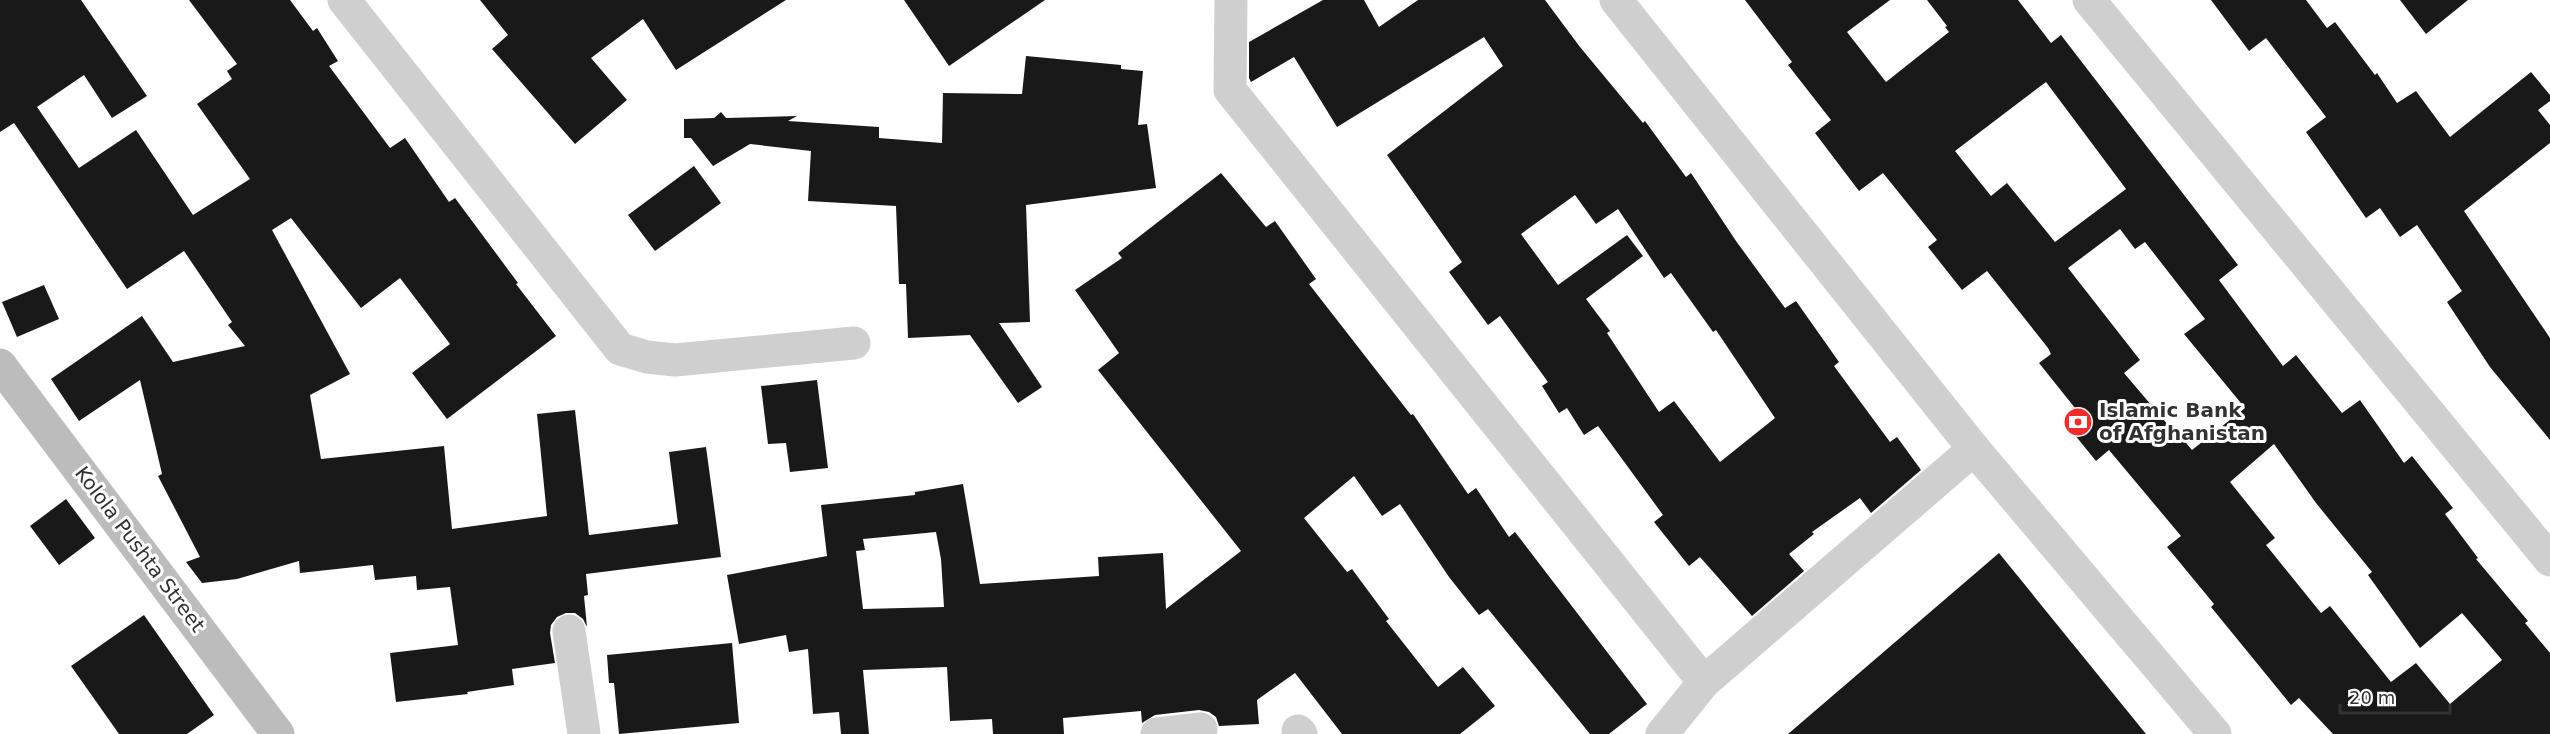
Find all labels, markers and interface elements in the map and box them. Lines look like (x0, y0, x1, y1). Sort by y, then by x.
place label: Islamic Bank of Afghanistan (2099, 398, 2265, 445)
bank icon: Islamic Bank of Afghanistan (2062, 406, 2094, 438)
street label: Kolola Pushta Street (70, 462, 210, 637)
scale bar (2340, 677, 2450, 715)
text: 20 m (2349, 687, 2395, 708)

